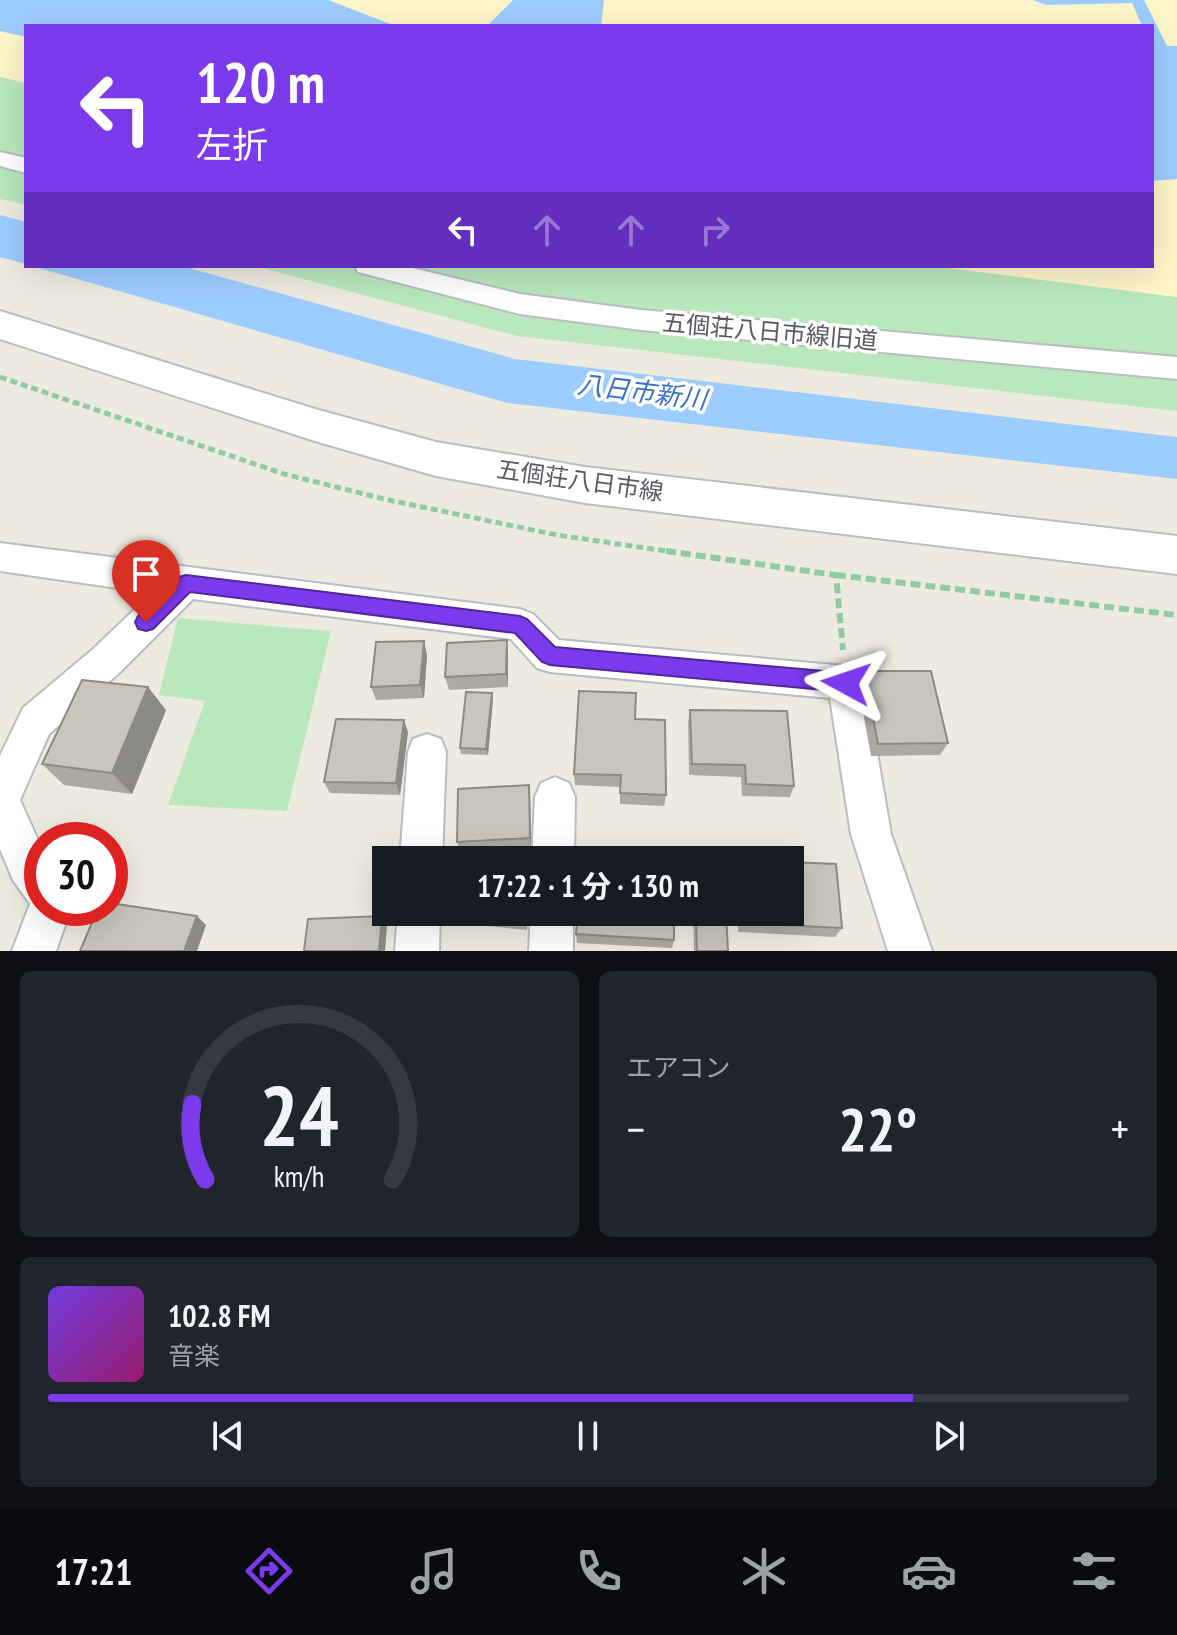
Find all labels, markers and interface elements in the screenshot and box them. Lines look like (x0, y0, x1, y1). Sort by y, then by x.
text: 120 m (196, 46, 325, 118)
icon: left (64, 56, 168, 160)
text: 左折 (196, 121, 268, 168)
icon: left (441, 208, 485, 252)
icon: ahead (525, 208, 569, 252)
icon: ahead (609, 208, 653, 252)
icon: right (693, 208, 737, 252)
street label: 五個荘八日市線旧道 (661, 307, 879, 356)
water label: 八日市新川 (576, 367, 712, 416)
street label: 五個荘八日市線 (495, 453, 665, 508)
pin (112, 540, 180, 622)
icon: arrive (124, 552, 168, 596)
position arrow (804, 641, 888, 725)
speed limit sign: 30 (24, 822, 128, 926)
text: 17:22 · 1 分 · 130 m (477, 866, 699, 905)
text: エアコン (627, 1051, 731, 1084)
text: 24 (259, 1061, 339, 1169)
text: 22° (838, 1090, 917, 1168)
text: − (627, 1100, 645, 1157)
text: + (1111, 1100, 1129, 1157)
text: km/h (274, 1158, 325, 1195)
text: 102.8 FM (168, 1296, 270, 1335)
text: 音楽 (168, 1339, 220, 1372)
icon: previous (206, 1414, 250, 1458)
icon: pause (566, 1414, 610, 1458)
icon: next (927, 1414, 971, 1458)
icon: directions (241, 1543, 297, 1599)
icon: music (406, 1543, 462, 1599)
icon: phone (571, 1543, 627, 1599)
icon: climate (736, 1543, 792, 1599)
icon: car (901, 1543, 957, 1599)
icon: filters (1066, 1543, 1122, 1599)
text: 17:21 (55, 1548, 132, 1595)

